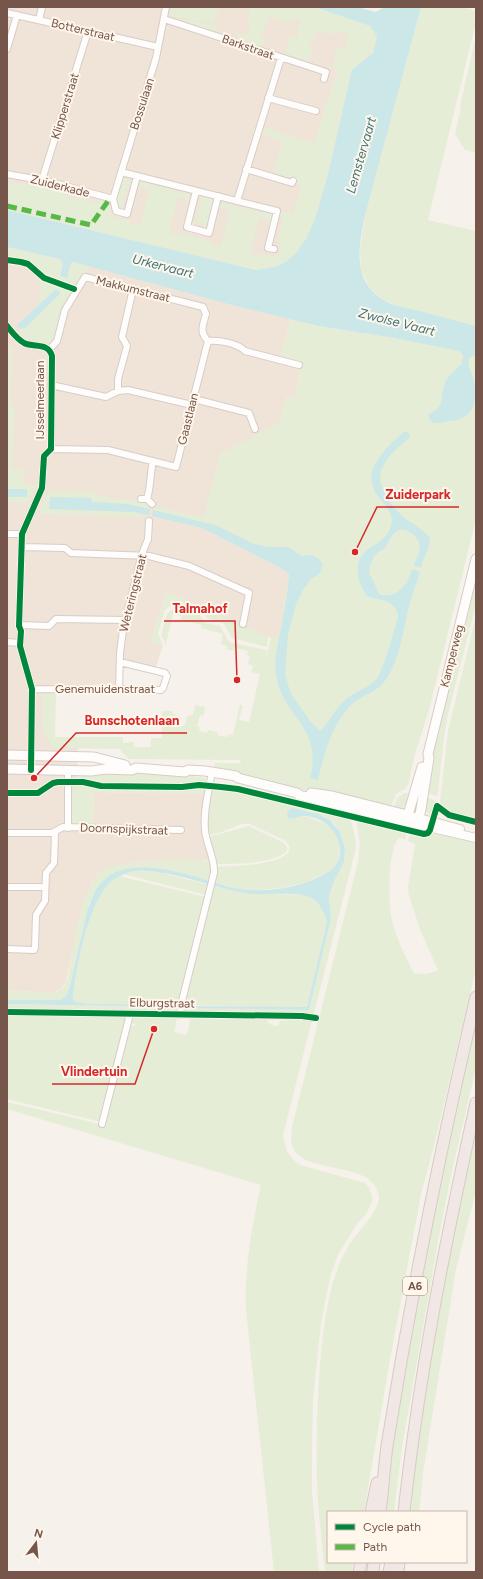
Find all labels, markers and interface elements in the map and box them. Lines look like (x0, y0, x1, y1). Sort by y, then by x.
street label: Botterstraat (50, 16, 117, 44)
street label: Barkstraat (220, 32, 276, 63)
street label: Klipperstraat (48, 71, 82, 141)
street label: Bossulaan (127, 76, 157, 132)
water label: Lemstervaart (343, 114, 379, 195)
street label: Zuiderkade (29, 172, 91, 200)
water label: Urkervaart (131, 251, 196, 281)
street label: Makkumstraat (95, 273, 172, 305)
water label: Zwolse Vaart (357, 305, 438, 339)
street label: IJsselmeerlaan (33, 360, 47, 439)
street label: Gaastlaan (175, 391, 201, 446)
callout: Zuiderpark (377, 482, 459, 507)
text: Zuiderpark (385, 487, 451, 502)
street label: Weteringstraat (117, 552, 150, 634)
callout: Talmahof (164, 596, 235, 621)
text: Talmahof (172, 601, 228, 616)
street label: Kamperweg (437, 623, 467, 689)
street label: Genemuidenstraat (55, 682, 155, 696)
callout: Bunschotenlaan (76, 708, 187, 733)
text: Bunschotenlaan (85, 713, 179, 728)
street label: Doornspijkstraat (80, 820, 169, 838)
street label: Elburgstraat (129, 995, 195, 1011)
callout: Vlindertuin (52, 1059, 135, 1084)
text: Vlindertuin (61, 1064, 127, 1079)
road number: A6 (403, 1277, 427, 1295)
legend (327, 1511, 467, 1563)
text: Cycle path (363, 1520, 421, 1534)
north arrow (16, 1523, 56, 1563)
text: N (33, 1526, 45, 1541)
text: Path (363, 1540, 387, 1554)

